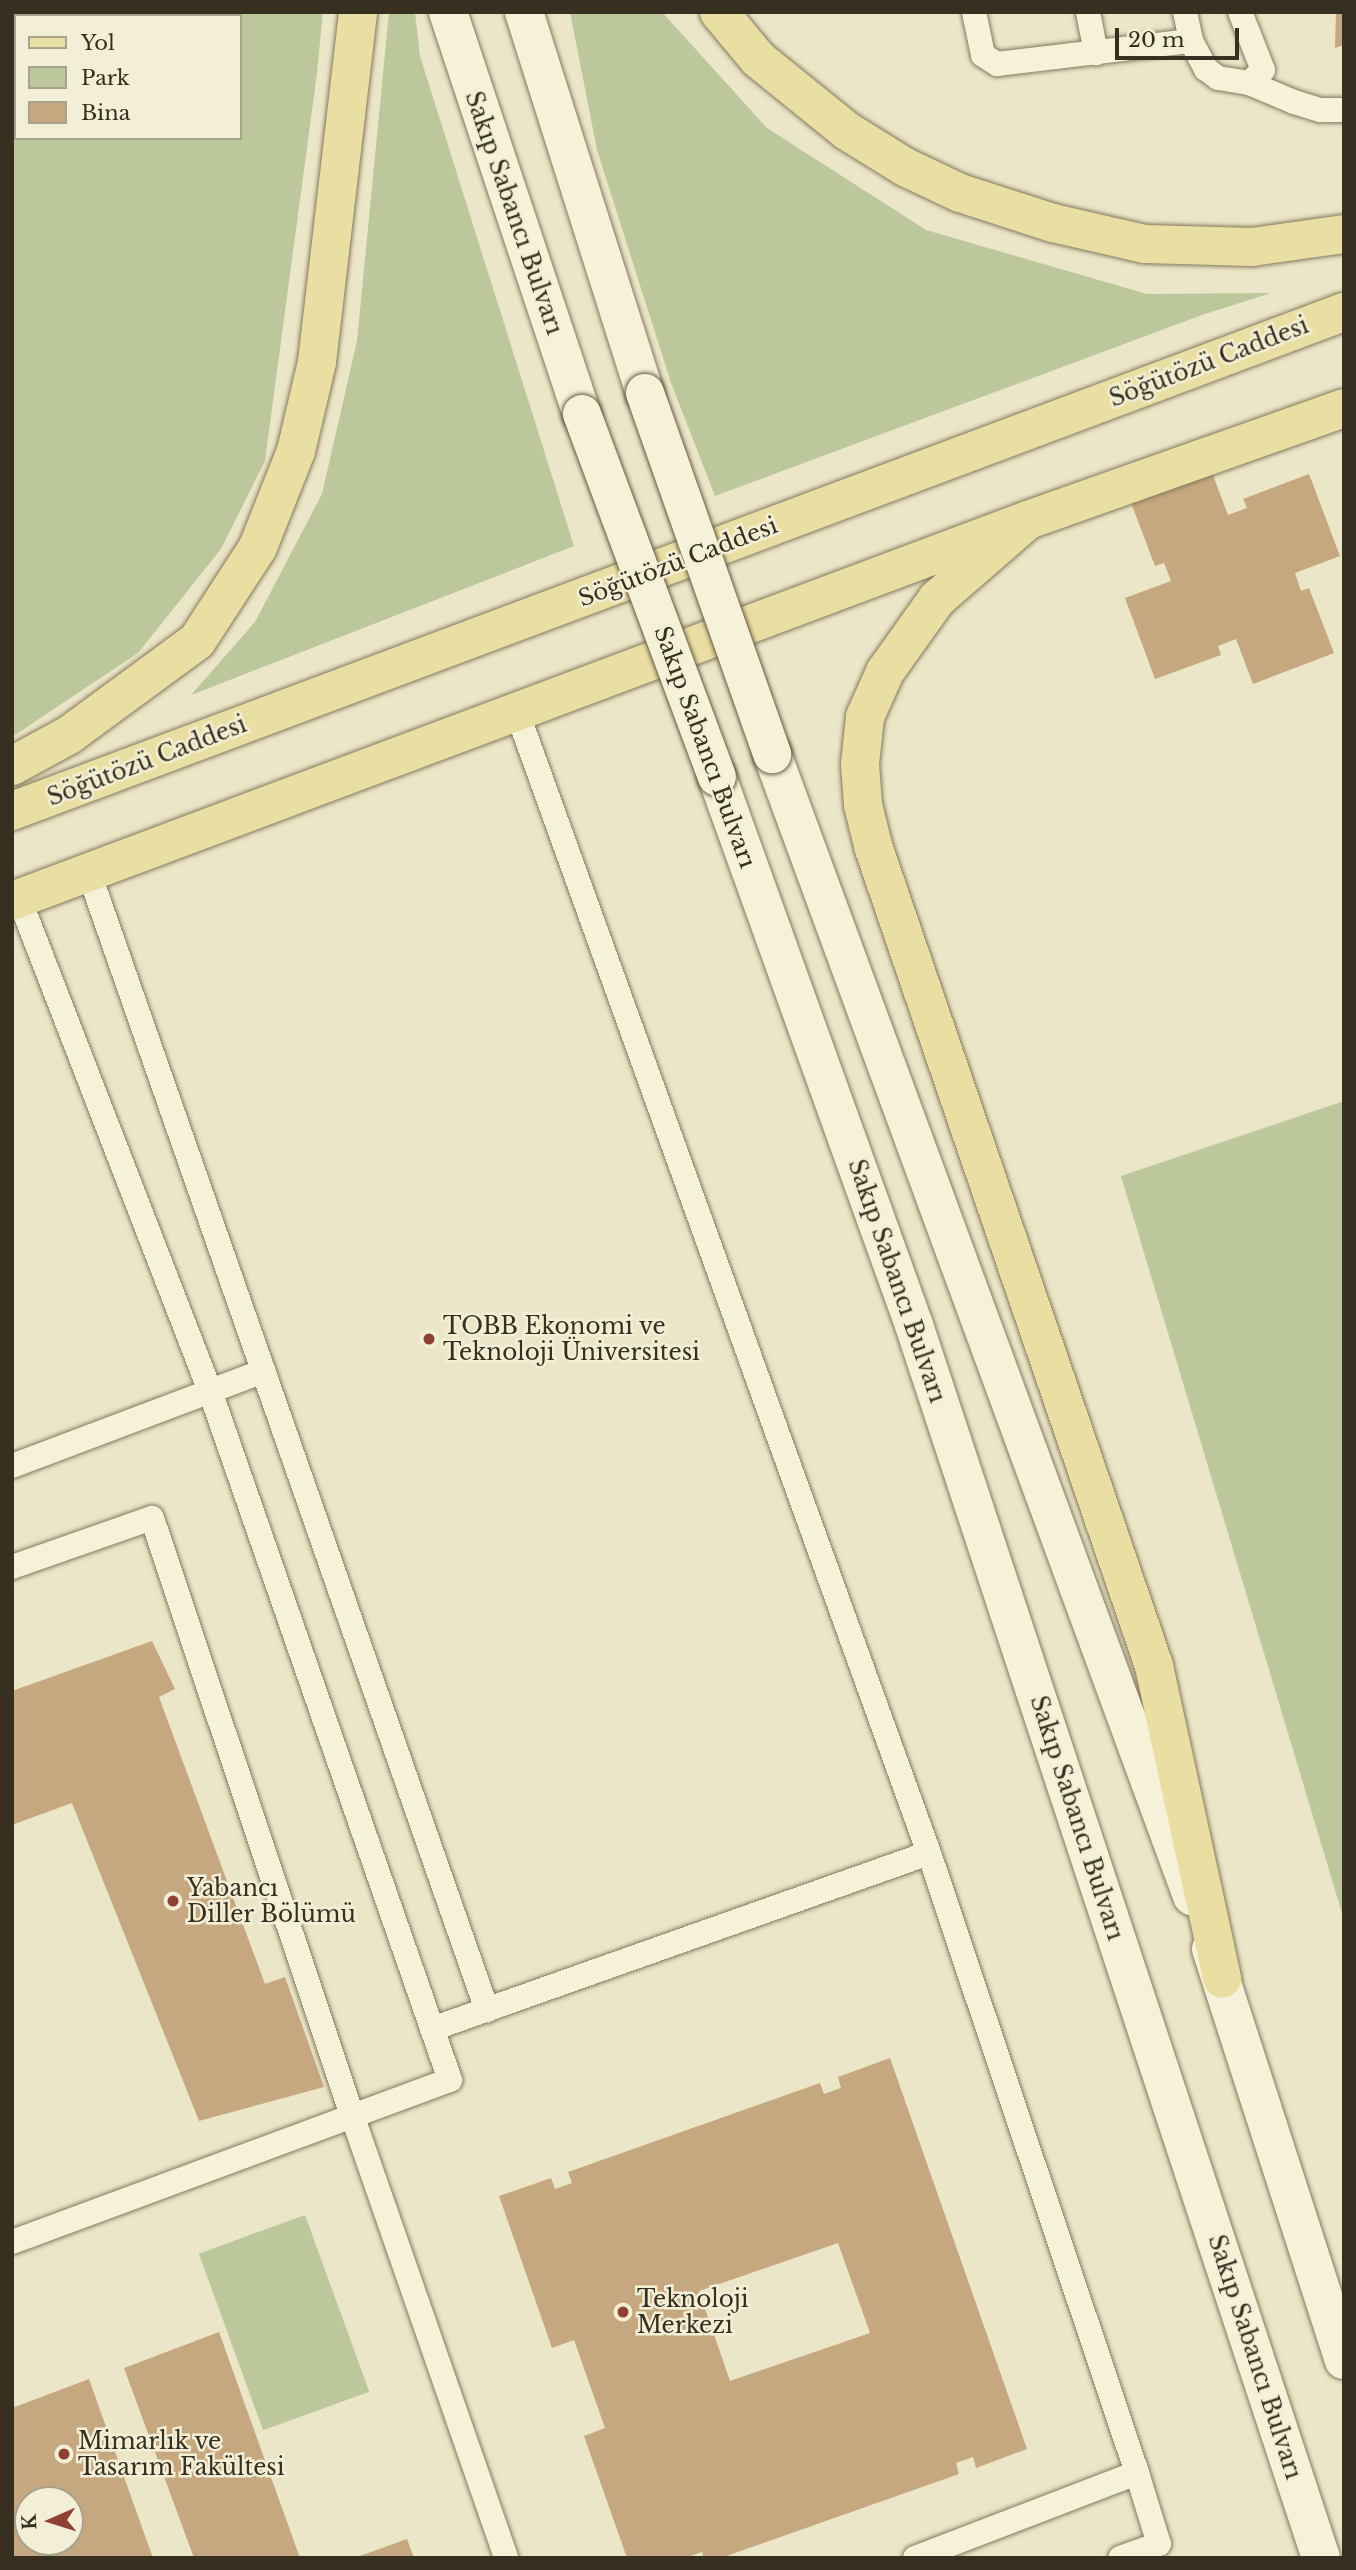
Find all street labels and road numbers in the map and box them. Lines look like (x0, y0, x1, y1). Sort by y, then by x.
street label: Sakıp Sabancı Bulvarı (459, 88, 569, 338)
street label: Söğütözü Caddesi (1105, 311, 1313, 413)
street label: Söğütözü Caddesi (574, 511, 782, 613)
street label: Sakıp Sabancı Bulvarı (648, 622, 762, 872)
street label: Söğütözü Caddesi (43, 710, 251, 812)
street label: Sakıp Sabancı Bulvarı (842, 1156, 952, 1406)
street label: Sakıp Sabancı Bulvarı (1024, 1692, 1130, 1944)
street label: Sakıp Sabancı Bulvarı (1202, 2231, 1308, 2483)

